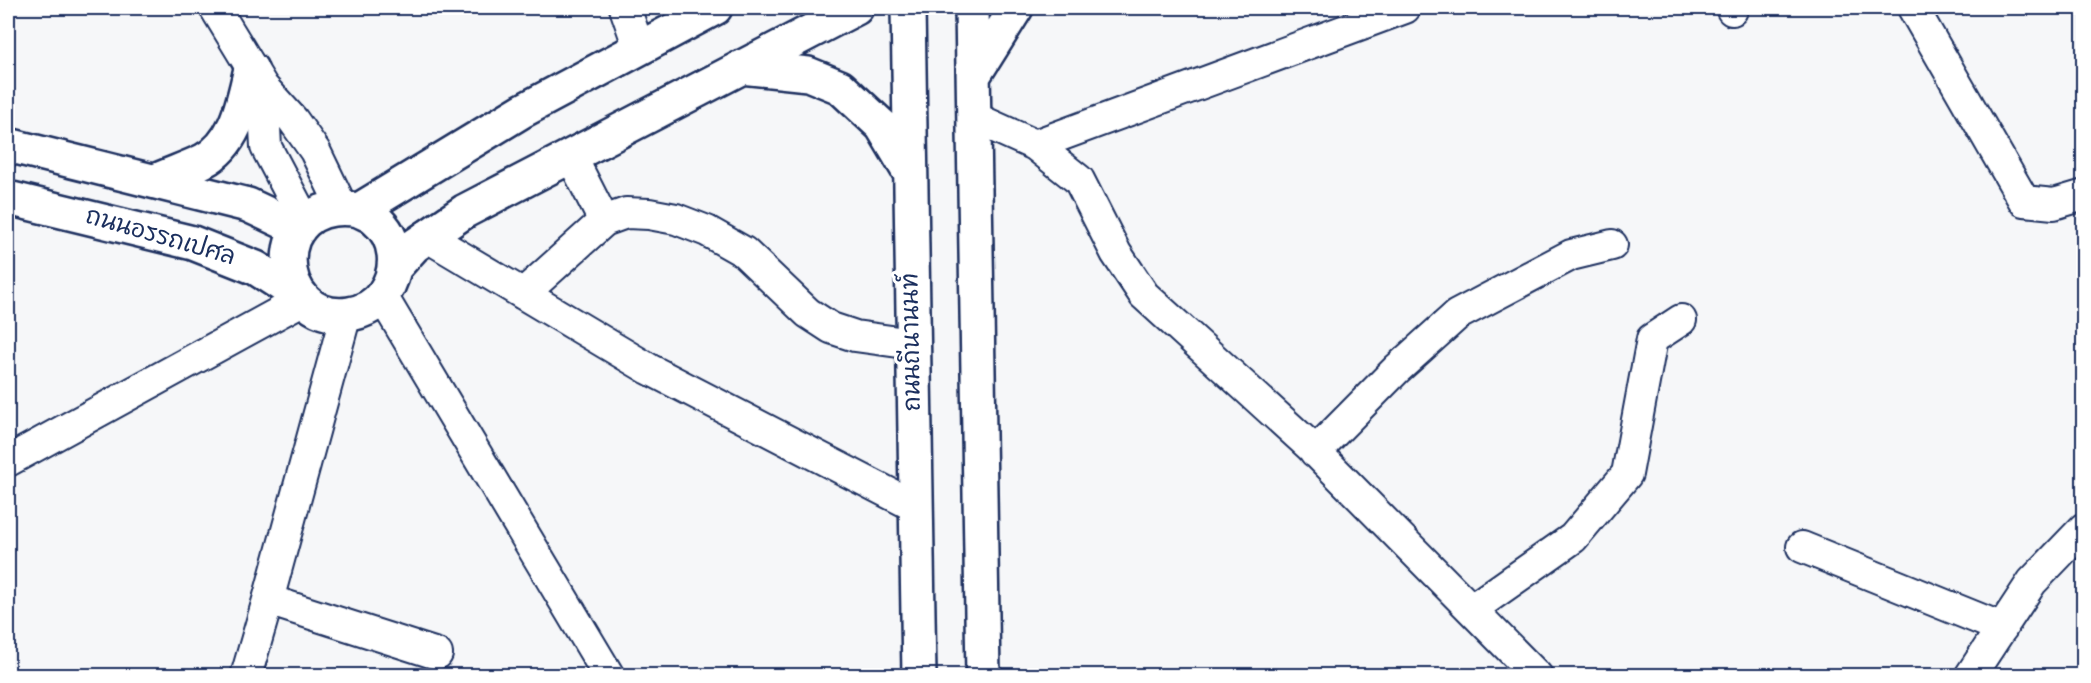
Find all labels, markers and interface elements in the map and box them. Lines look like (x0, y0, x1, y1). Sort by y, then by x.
street label: ถนนอรรถเปศล (81, 200, 239, 276)
street label: ถนนถีนานนท์ (893, 272, 932, 412)

